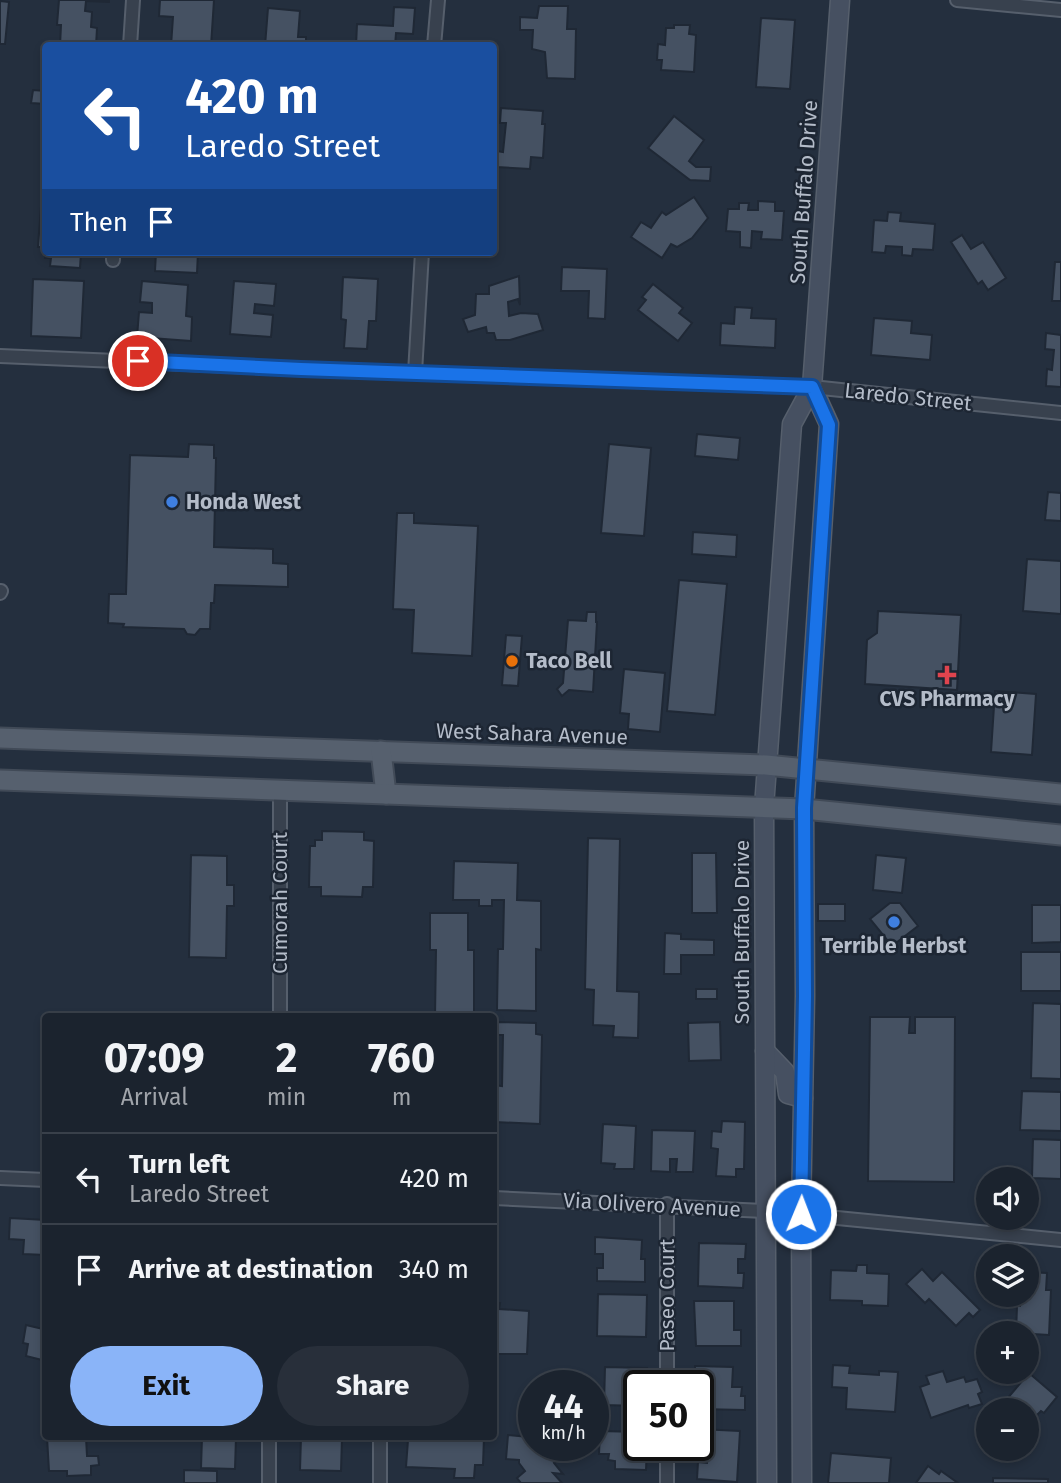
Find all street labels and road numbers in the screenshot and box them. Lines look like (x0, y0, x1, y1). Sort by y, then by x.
street label: South Buffalo Drive (785, 99, 823, 285)
street label: Laredo Street (843, 377, 973, 417)
street label: West Sahara Avenue (436, 718, 628, 750)
street label: Cumorah Court (267, 832, 293, 974)
street label: South Buffalo Drive (729, 840, 755, 1024)
street label: Via Olivero Avenue (562, 1187, 742, 1223)
street label: Paseo Court (654, 1238, 680, 1351)

